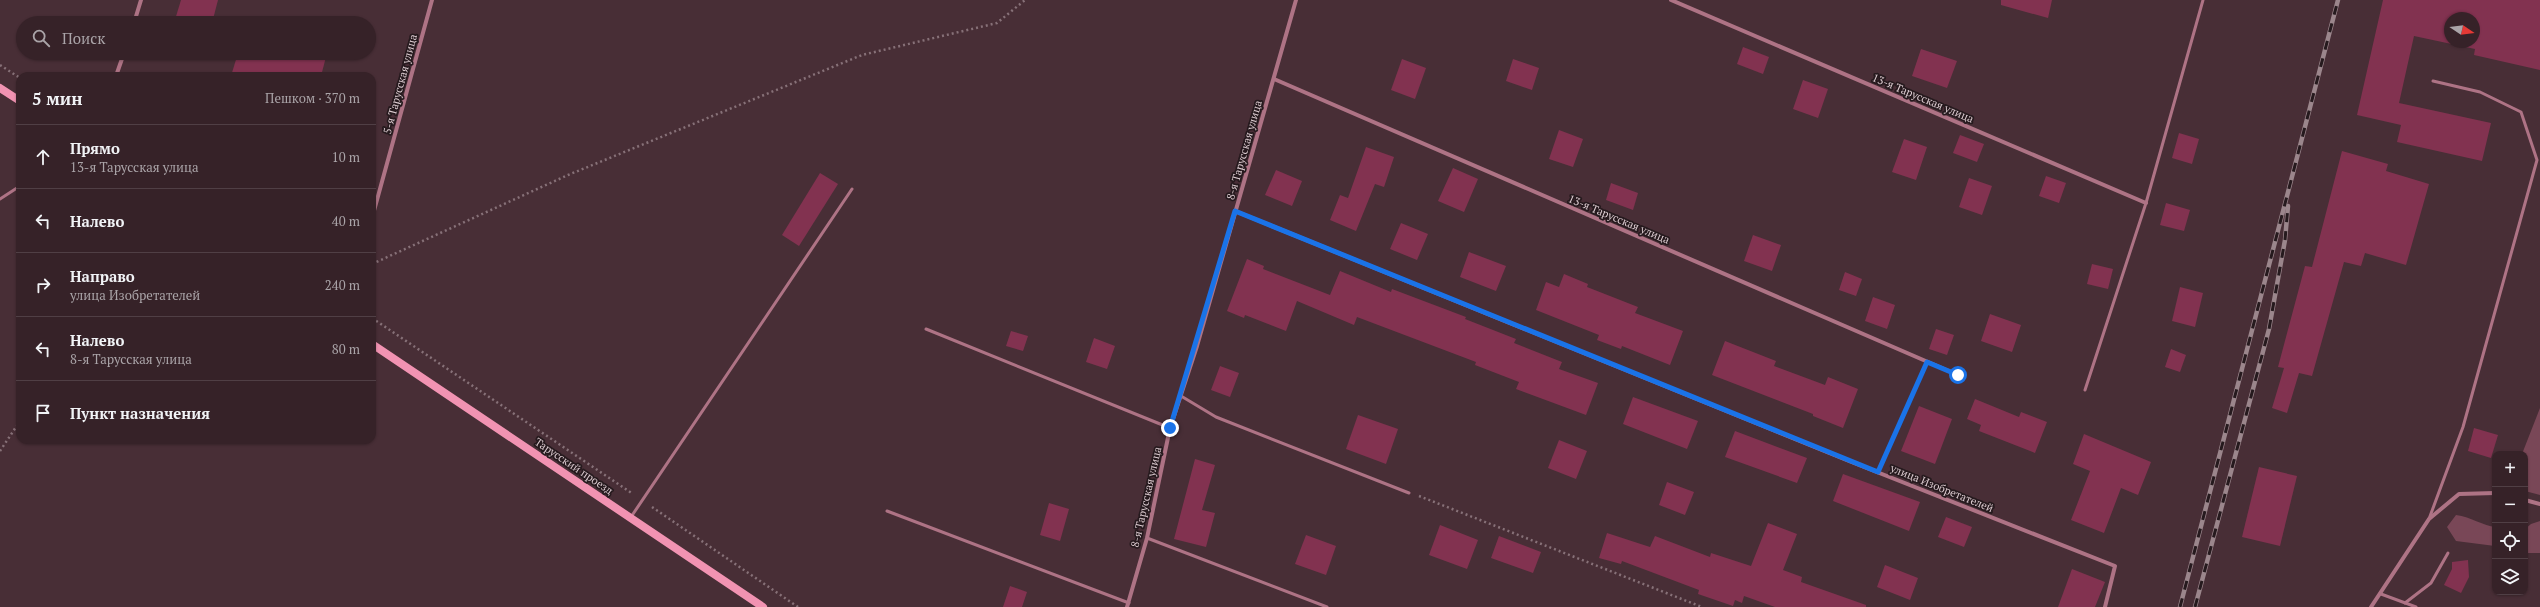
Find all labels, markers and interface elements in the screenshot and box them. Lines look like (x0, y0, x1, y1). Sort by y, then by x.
north arrow (2444, 12, 2480, 48)
search box (16, 16, 376, 60)
icon: search (30, 27, 52, 49)
text: Поиск (62, 28, 105, 48)
street label: 5-я Тарусская улица (380, 32, 420, 136)
street label: 13-я Тарусская улица (1870, 70, 1976, 126)
text: 5 мин (32, 87, 82, 110)
text: Пешком · 370 m (265, 89, 360, 107)
street label: 8-я Тарусская улица (1223, 98, 1265, 201)
text: Прямо (70, 138, 120, 158)
icon: ahead (32, 146, 54, 168)
text: 10 m (332, 148, 360, 166)
text: 13-я Тарусская улица (70, 158, 199, 176)
street label: 13-я Тарусская улица (1566, 191, 1672, 247)
icon: left (32, 210, 54, 232)
text: Налево (70, 211, 124, 231)
text: 40 m (332, 212, 360, 230)
text: Направо (70, 266, 135, 286)
icon: right (32, 274, 54, 296)
text: 240 m (325, 276, 360, 294)
text: улица Изобретателей (70, 286, 200, 304)
text: Налево (70, 330, 124, 350)
icon: left (32, 338, 54, 360)
text: 80 m (332, 340, 360, 358)
text: 8-я Тарусская улица (70, 350, 192, 368)
route start (1949, 366, 1967, 384)
icon: arrive (32, 402, 54, 424)
text: Пункт назначения (70, 403, 210, 423)
route end (1161, 419, 1179, 437)
street label: Тарусский проезд (532, 435, 616, 497)
street label: 8-я Тарусская улица (1128, 445, 1165, 549)
map controls (2492, 451, 2528, 595)
button: + (2492, 451, 2528, 487)
street label: улица Изобретателей (1887, 461, 1996, 515)
button: − (2492, 487, 2528, 523)
button: locate (2492, 523, 2528, 559)
button: layers (2492, 559, 2528, 595)

